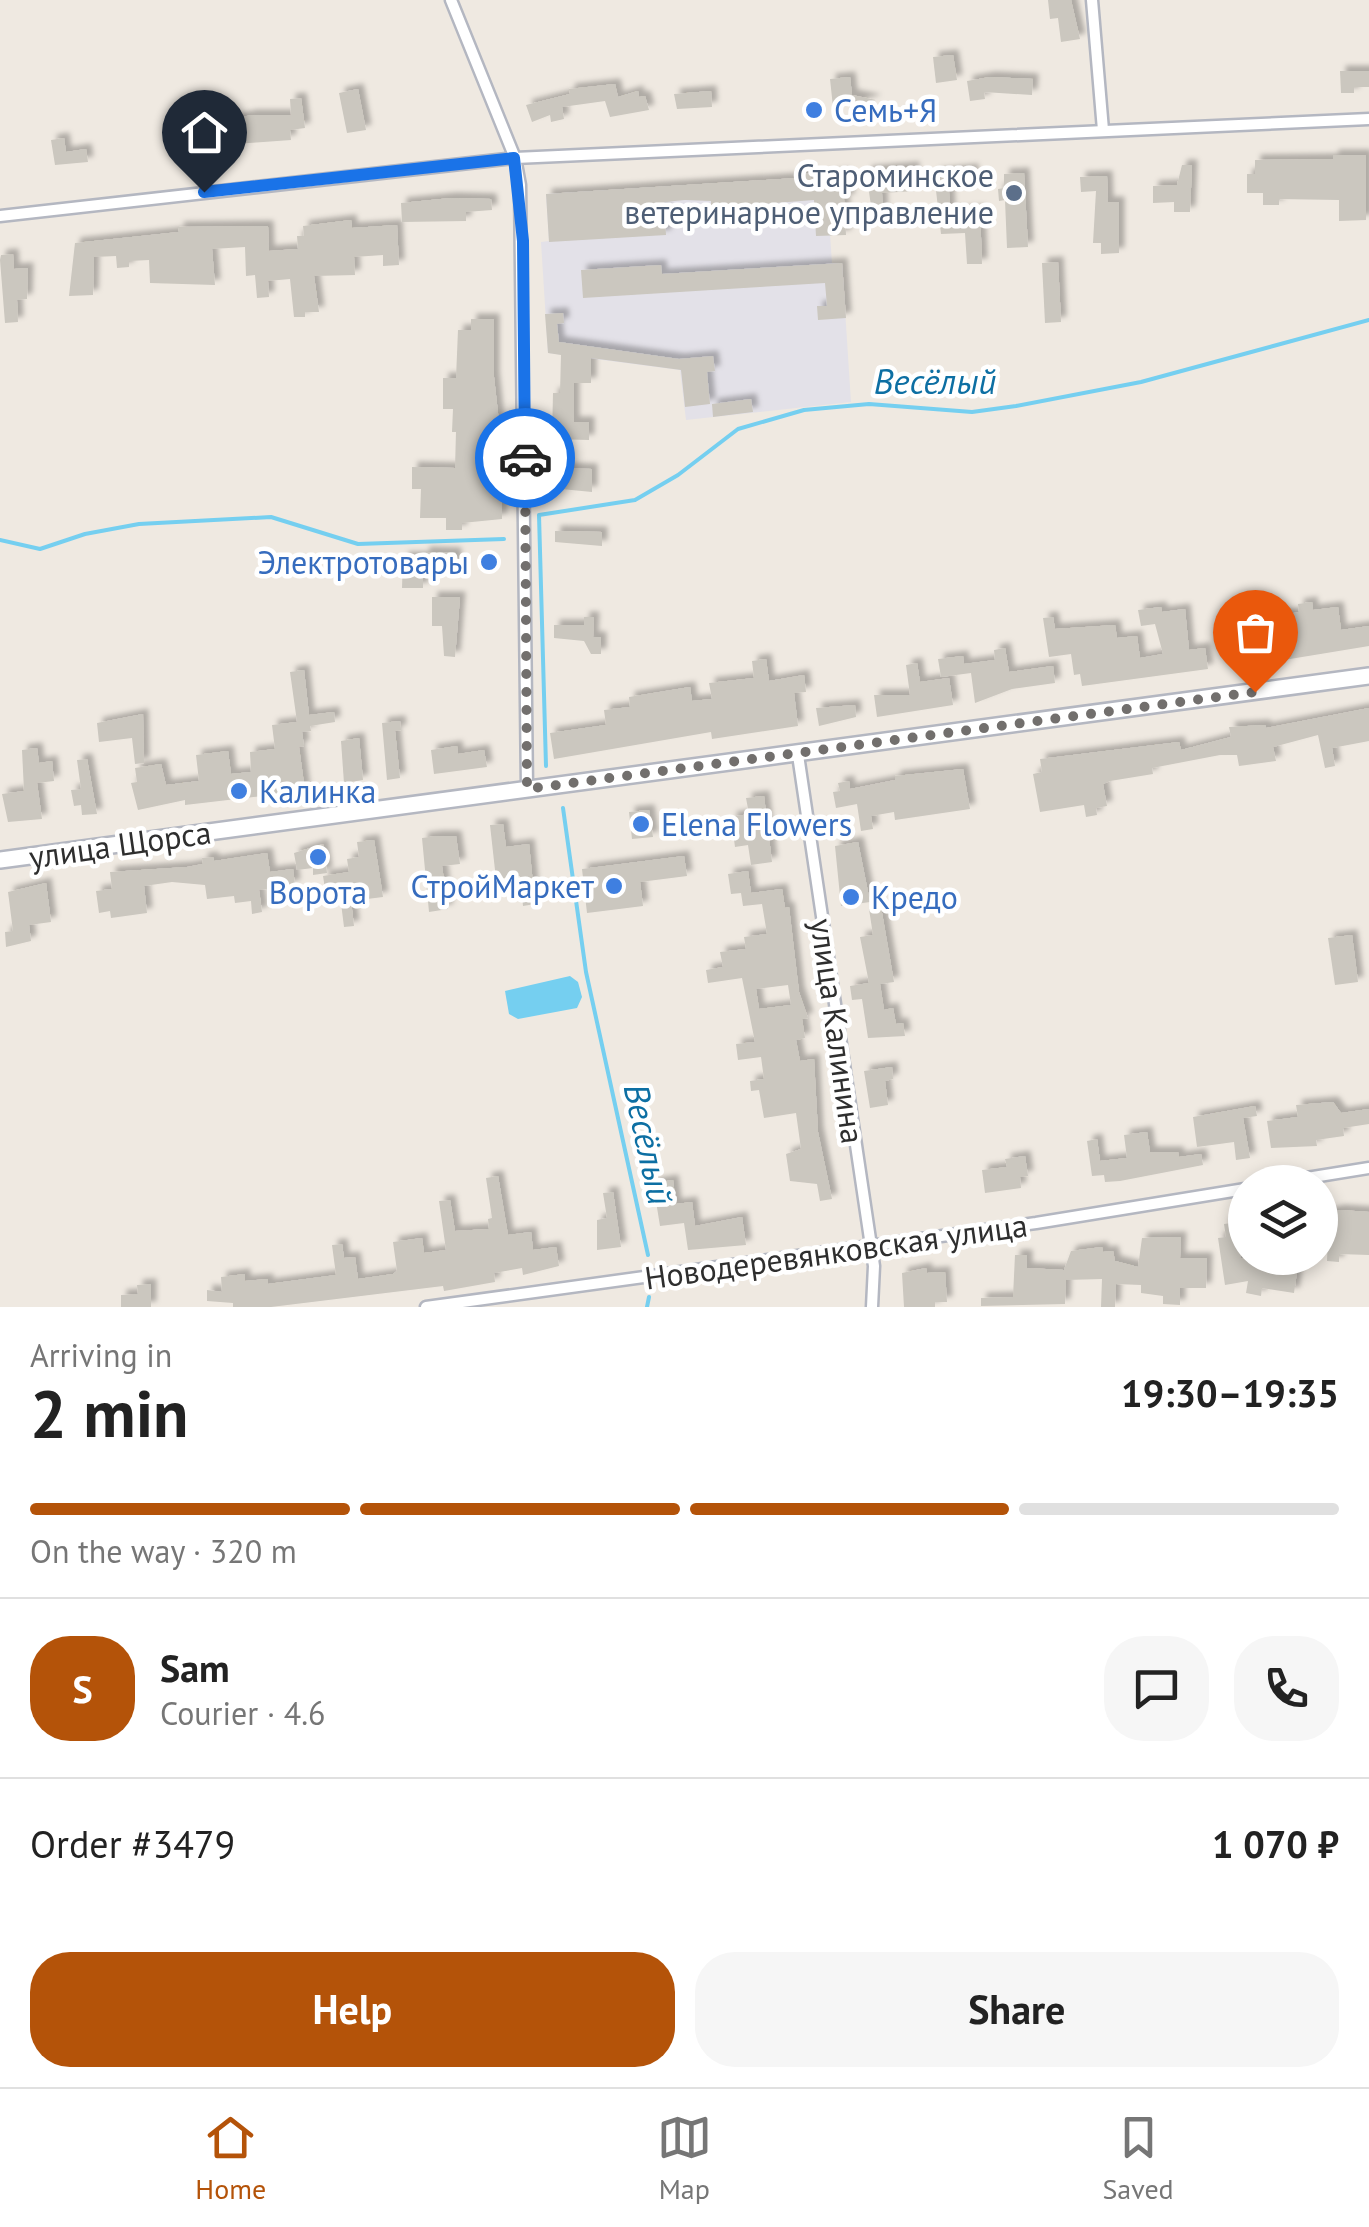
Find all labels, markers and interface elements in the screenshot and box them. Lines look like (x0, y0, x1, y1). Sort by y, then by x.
place label: Семь+Я (834, 89, 937, 131)
pin (162, 90, 247, 193)
marker: Семь+Я (803, 99, 825, 121)
icon: home (177, 105, 232, 160)
place label: Староминское ветеринарное управление (624, 154, 994, 233)
marker: Староминское ветеринарное управление (1003, 182, 1025, 204)
water label: Весёлый (874, 358, 996, 404)
courier (475, 408, 575, 508)
icon: car (498, 431, 553, 486)
place label: Электротовары (258, 541, 469, 583)
marker: Электротовары (478, 551, 500, 573)
pin (1213, 590, 1298, 693)
icon: bag (1228, 605, 1283, 660)
place label: Калинка (259, 770, 376, 812)
marker: Калинка (228, 780, 250, 802)
place label: Elena Flowers (661, 803, 852, 845)
street label: улица Щорса (26, 810, 214, 878)
marker: Elena Flowers (630, 813, 652, 835)
marker: Ворота (307, 846, 329, 868)
place label: СтройМаркет (411, 865, 594, 907)
place label: Ворота (269, 871, 367, 913)
marker: СтройМаркет (603, 875, 625, 897)
place label: Кредо (871, 876, 958, 918)
marker: Кредо (840, 886, 862, 908)
street label: улица Калинина (801, 916, 875, 1146)
water label: Весёлый (614, 1079, 684, 1209)
map controls (1228, 1165, 1338, 1275)
button: layers (1228, 1165, 1338, 1275)
street label: Новодеревянковская улица (642, 1203, 1030, 1299)
text: Arriving in (30, 1334, 172, 1376)
text: 19:30–19:35 (1121, 1368, 1339, 1417)
text: 2 min (30, 1371, 189, 1455)
text: On the way · 320 m (30, 1530, 297, 1572)
button: chat (1104, 1636, 1209, 1741)
button: phone (1234, 1636, 1339, 1741)
text: Sam (160, 1643, 230, 1692)
text: S (72, 1664, 93, 1713)
text: Courier · 4.6 (160, 1692, 326, 1734)
text: Order #3479 (30, 1819, 235, 1868)
text: 1 070 ₽ (1212, 1819, 1339, 1868)
button: Help (30, 1952, 675, 2067)
button: Share (695, 1952, 1339, 2067)
tab: Home (195, 2110, 266, 2207)
tab: Map (657, 2110, 712, 2207)
tab: Saved (1102, 2110, 1174, 2207)

